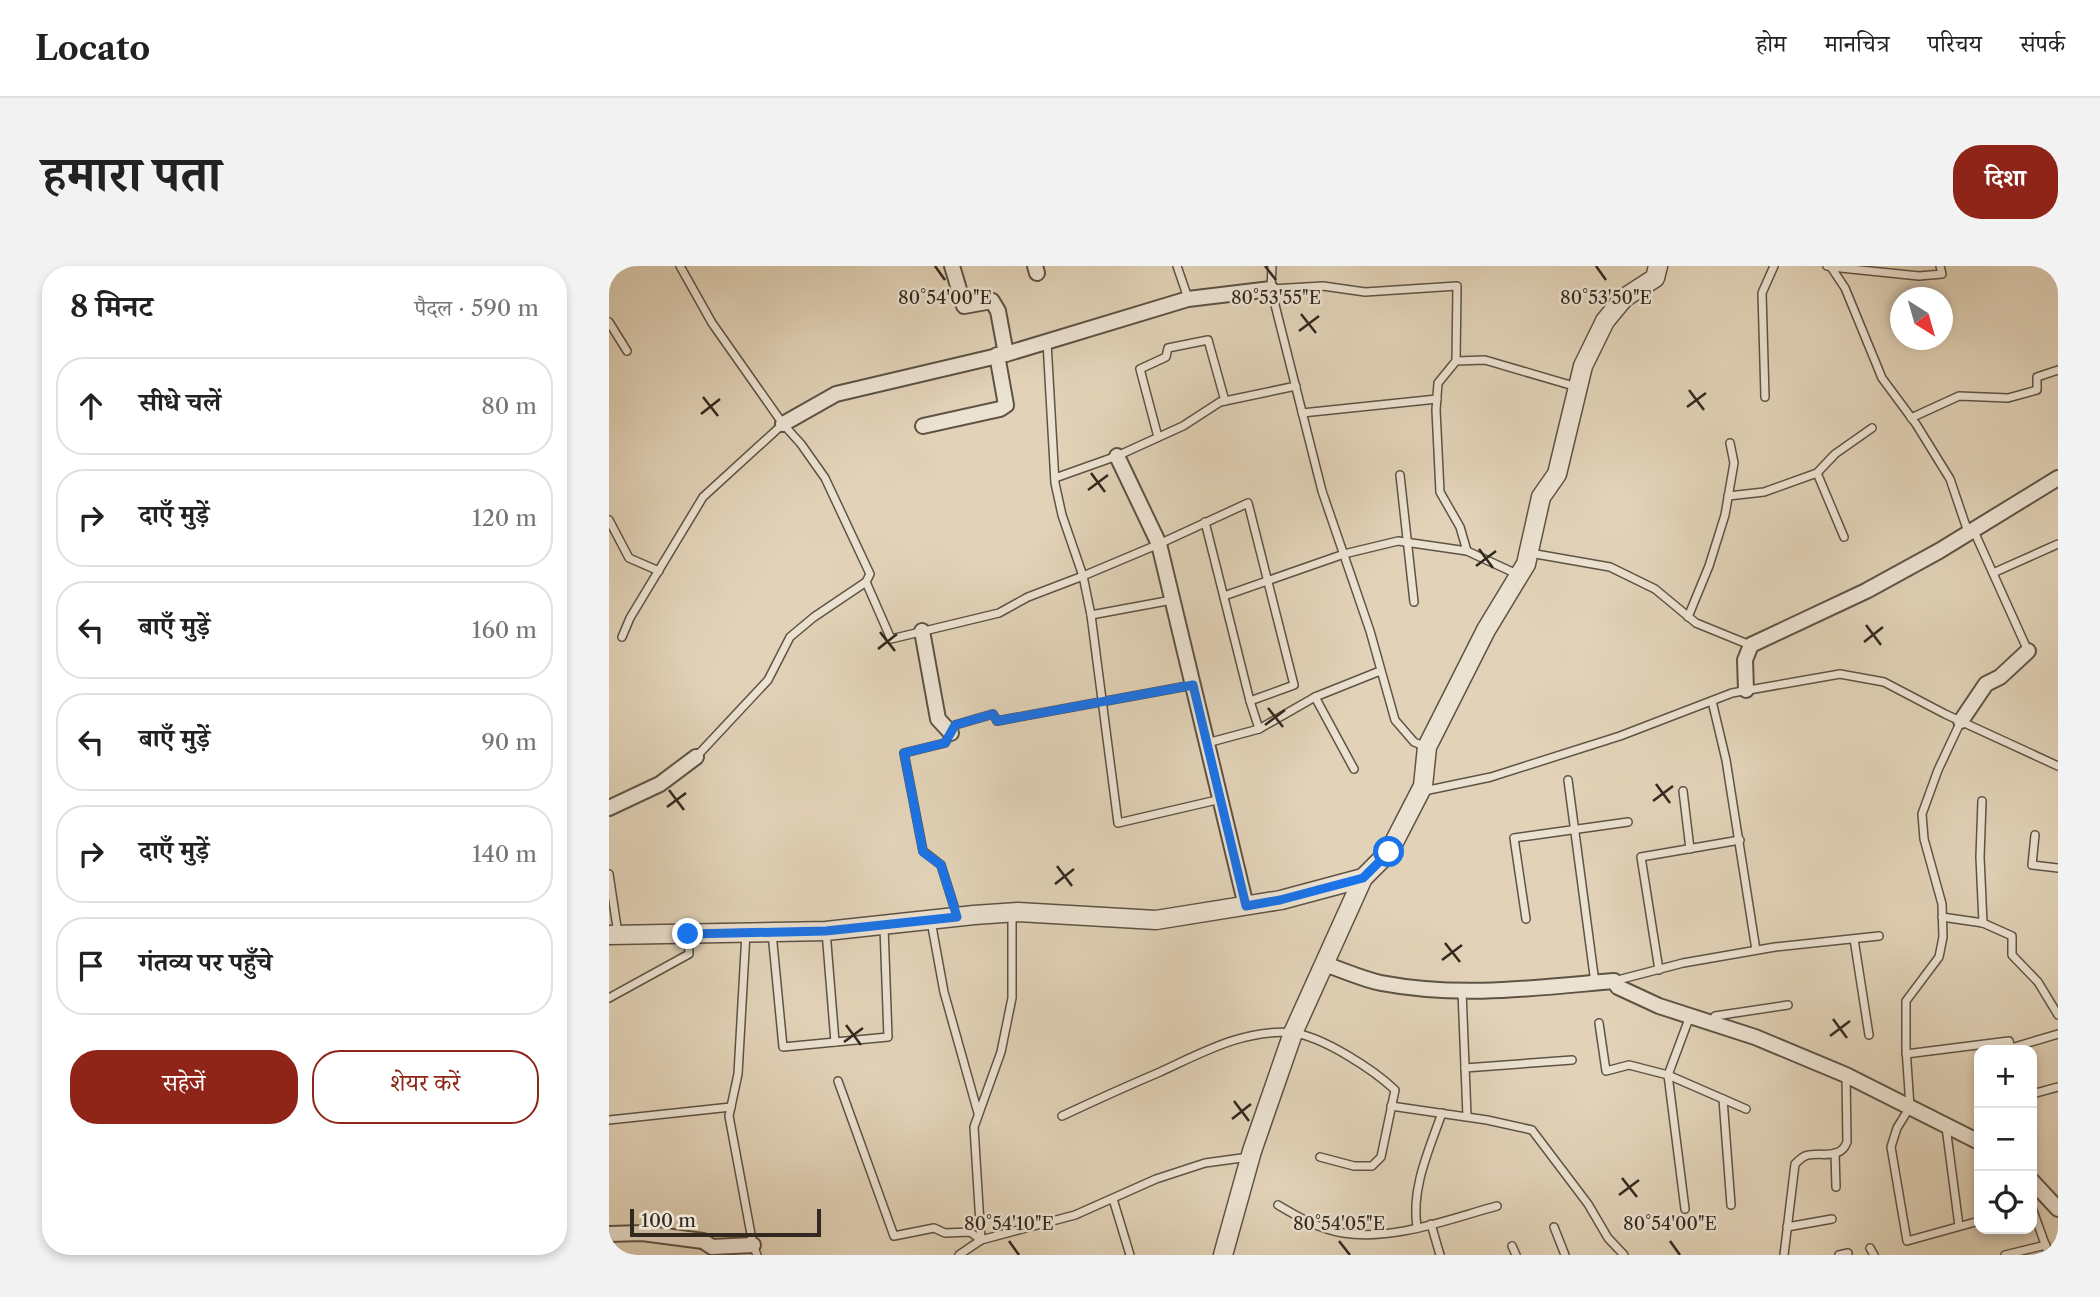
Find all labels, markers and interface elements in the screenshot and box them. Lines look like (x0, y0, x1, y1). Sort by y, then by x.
text: Locato (35, 28, 150, 69)
text: होम (1756, 29, 1786, 58)
text: मानचित्र (1824, 29, 1890, 58)
text: परिचय (1928, 29, 1982, 58)
text: संपर्क (2020, 29, 2065, 58)
text: हमारा पता (42, 143, 221, 204)
button: दिशा (1953, 145, 2058, 219)
text: 80°54'00"E (898, 287, 992, 309)
text: 80°53'55"E (1231, 287, 1321, 309)
text: 80°53'50"E (1560, 287, 1652, 309)
north arrow (1890, 287, 1953, 350)
text: 8 मिनट (70, 288, 153, 325)
text: पैदल · 590 m (415, 294, 539, 322)
text: सीधे चलें (139, 386, 221, 418)
icon: ahead (72, 387, 110, 425)
text: 80 m (481, 392, 537, 420)
text: दाएँ मुड़ें (139, 498, 209, 530)
icon: right (72, 499, 110, 537)
text: 120 m (472, 504, 537, 532)
text: बाएँ मुड़ें (139, 610, 210, 642)
icon: left (72, 611, 110, 649)
text: 160 m (472, 616, 537, 644)
text: बाएँ मुड़ें (139, 722, 210, 754)
icon: left (72, 723, 110, 761)
text: 90 m (481, 728, 537, 756)
text: दाएँ मुड़ें (139, 834, 209, 866)
icon: right (72, 835, 110, 873)
route start (1373, 836, 1404, 867)
text: 140 m (472, 840, 537, 868)
route end (672, 918, 703, 949)
text: गंतव्य पर पहुँचे (139, 946, 272, 978)
icon: arrive (72, 947, 110, 985)
map controls (1974, 1045, 2037, 1234)
button: + (1974, 1045, 2037, 1108)
button: सहेजें (70, 1050, 298, 1124)
button: शेयर करें (312, 1050, 539, 1124)
button: − (1974, 1108, 2037, 1171)
button: locate (1974, 1171, 2037, 1234)
scale bar (630, 1206, 821, 1238)
text: 100 m (641, 1209, 696, 1232)
text: 80°54'10"E (964, 1213, 1054, 1235)
text: 80°54'05"E (1293, 1213, 1385, 1235)
text: 80°54'00"E (1623, 1213, 1717, 1235)

